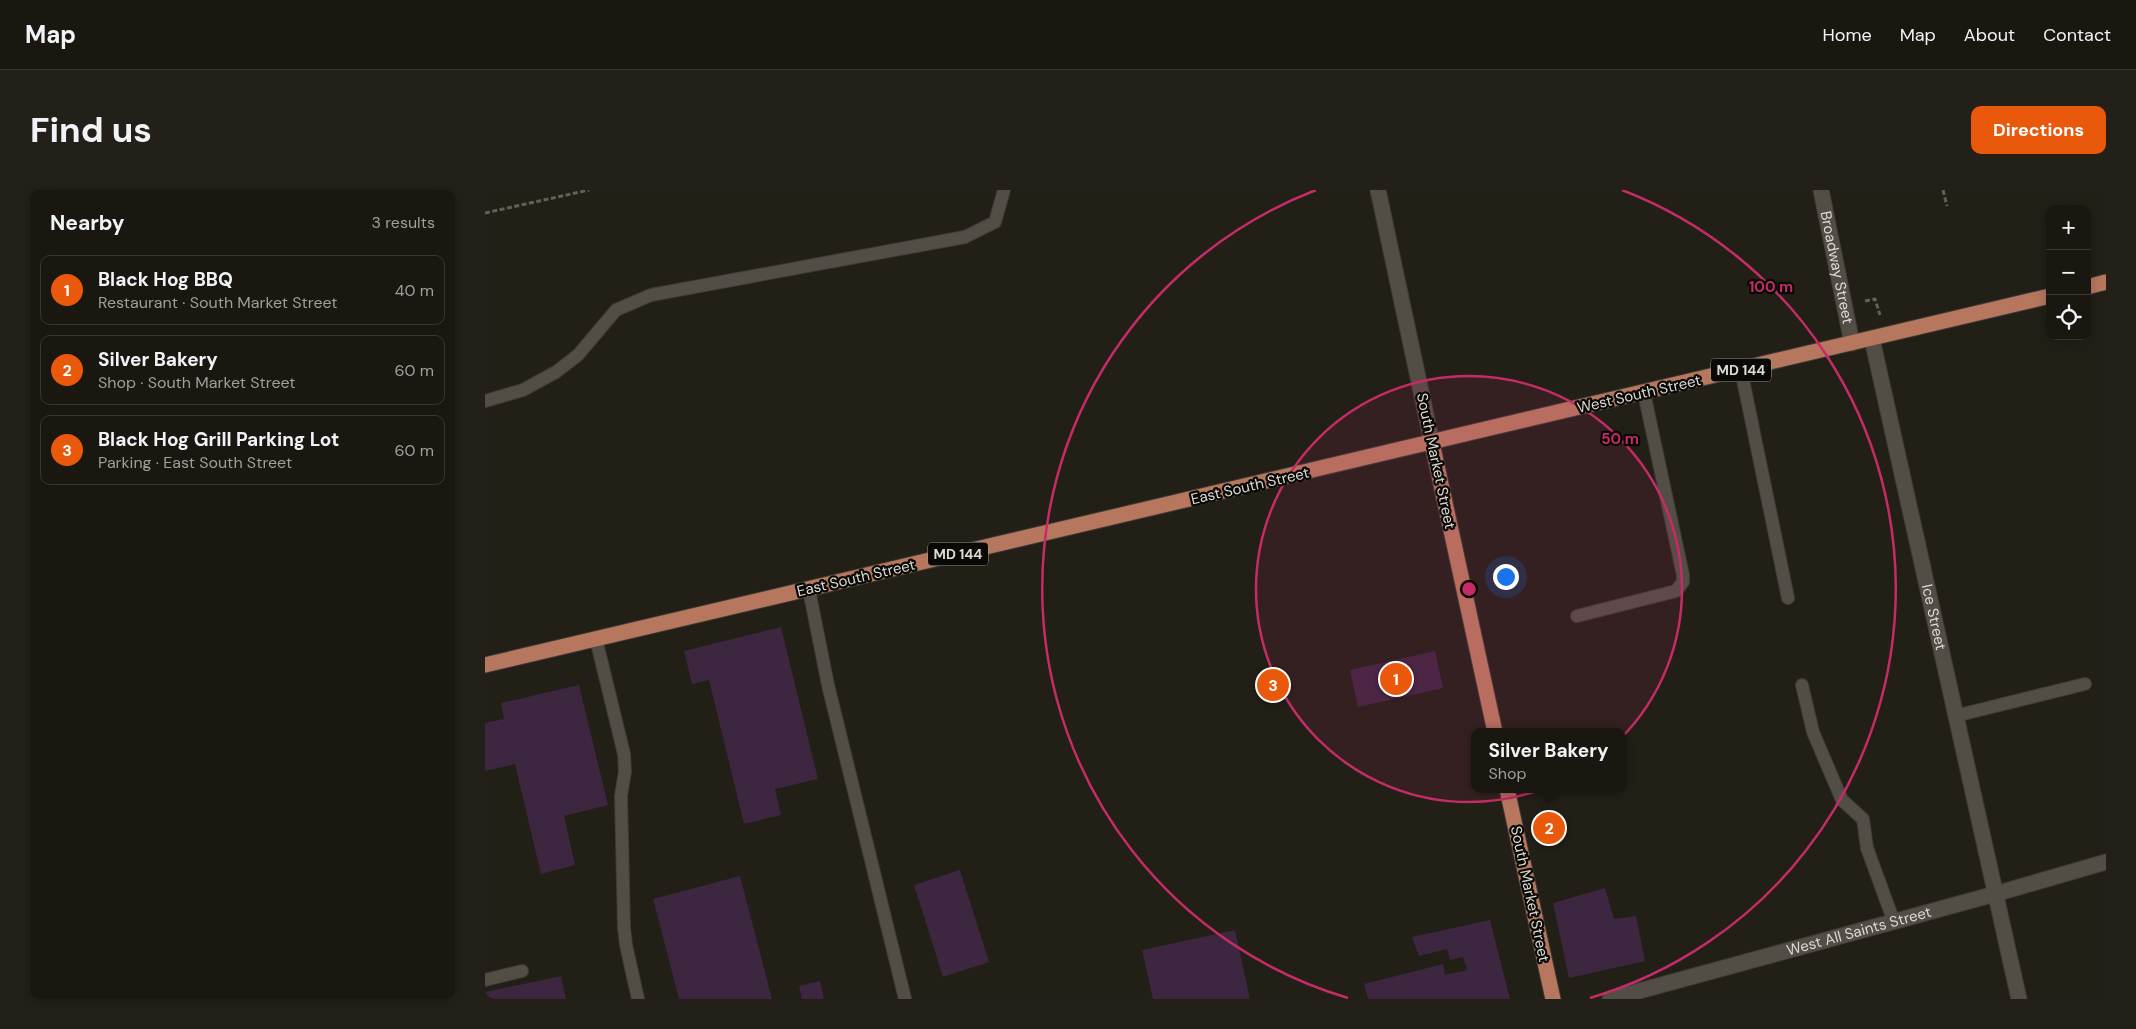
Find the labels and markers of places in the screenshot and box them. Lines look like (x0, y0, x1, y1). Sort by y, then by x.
centre of rings (1460, 580, 1478, 598)
pin: 1 (1380, 660, 1412, 698)
pin: 3 (1257, 666, 1289, 704)
pin: 2 (1533, 809, 1565, 847)

